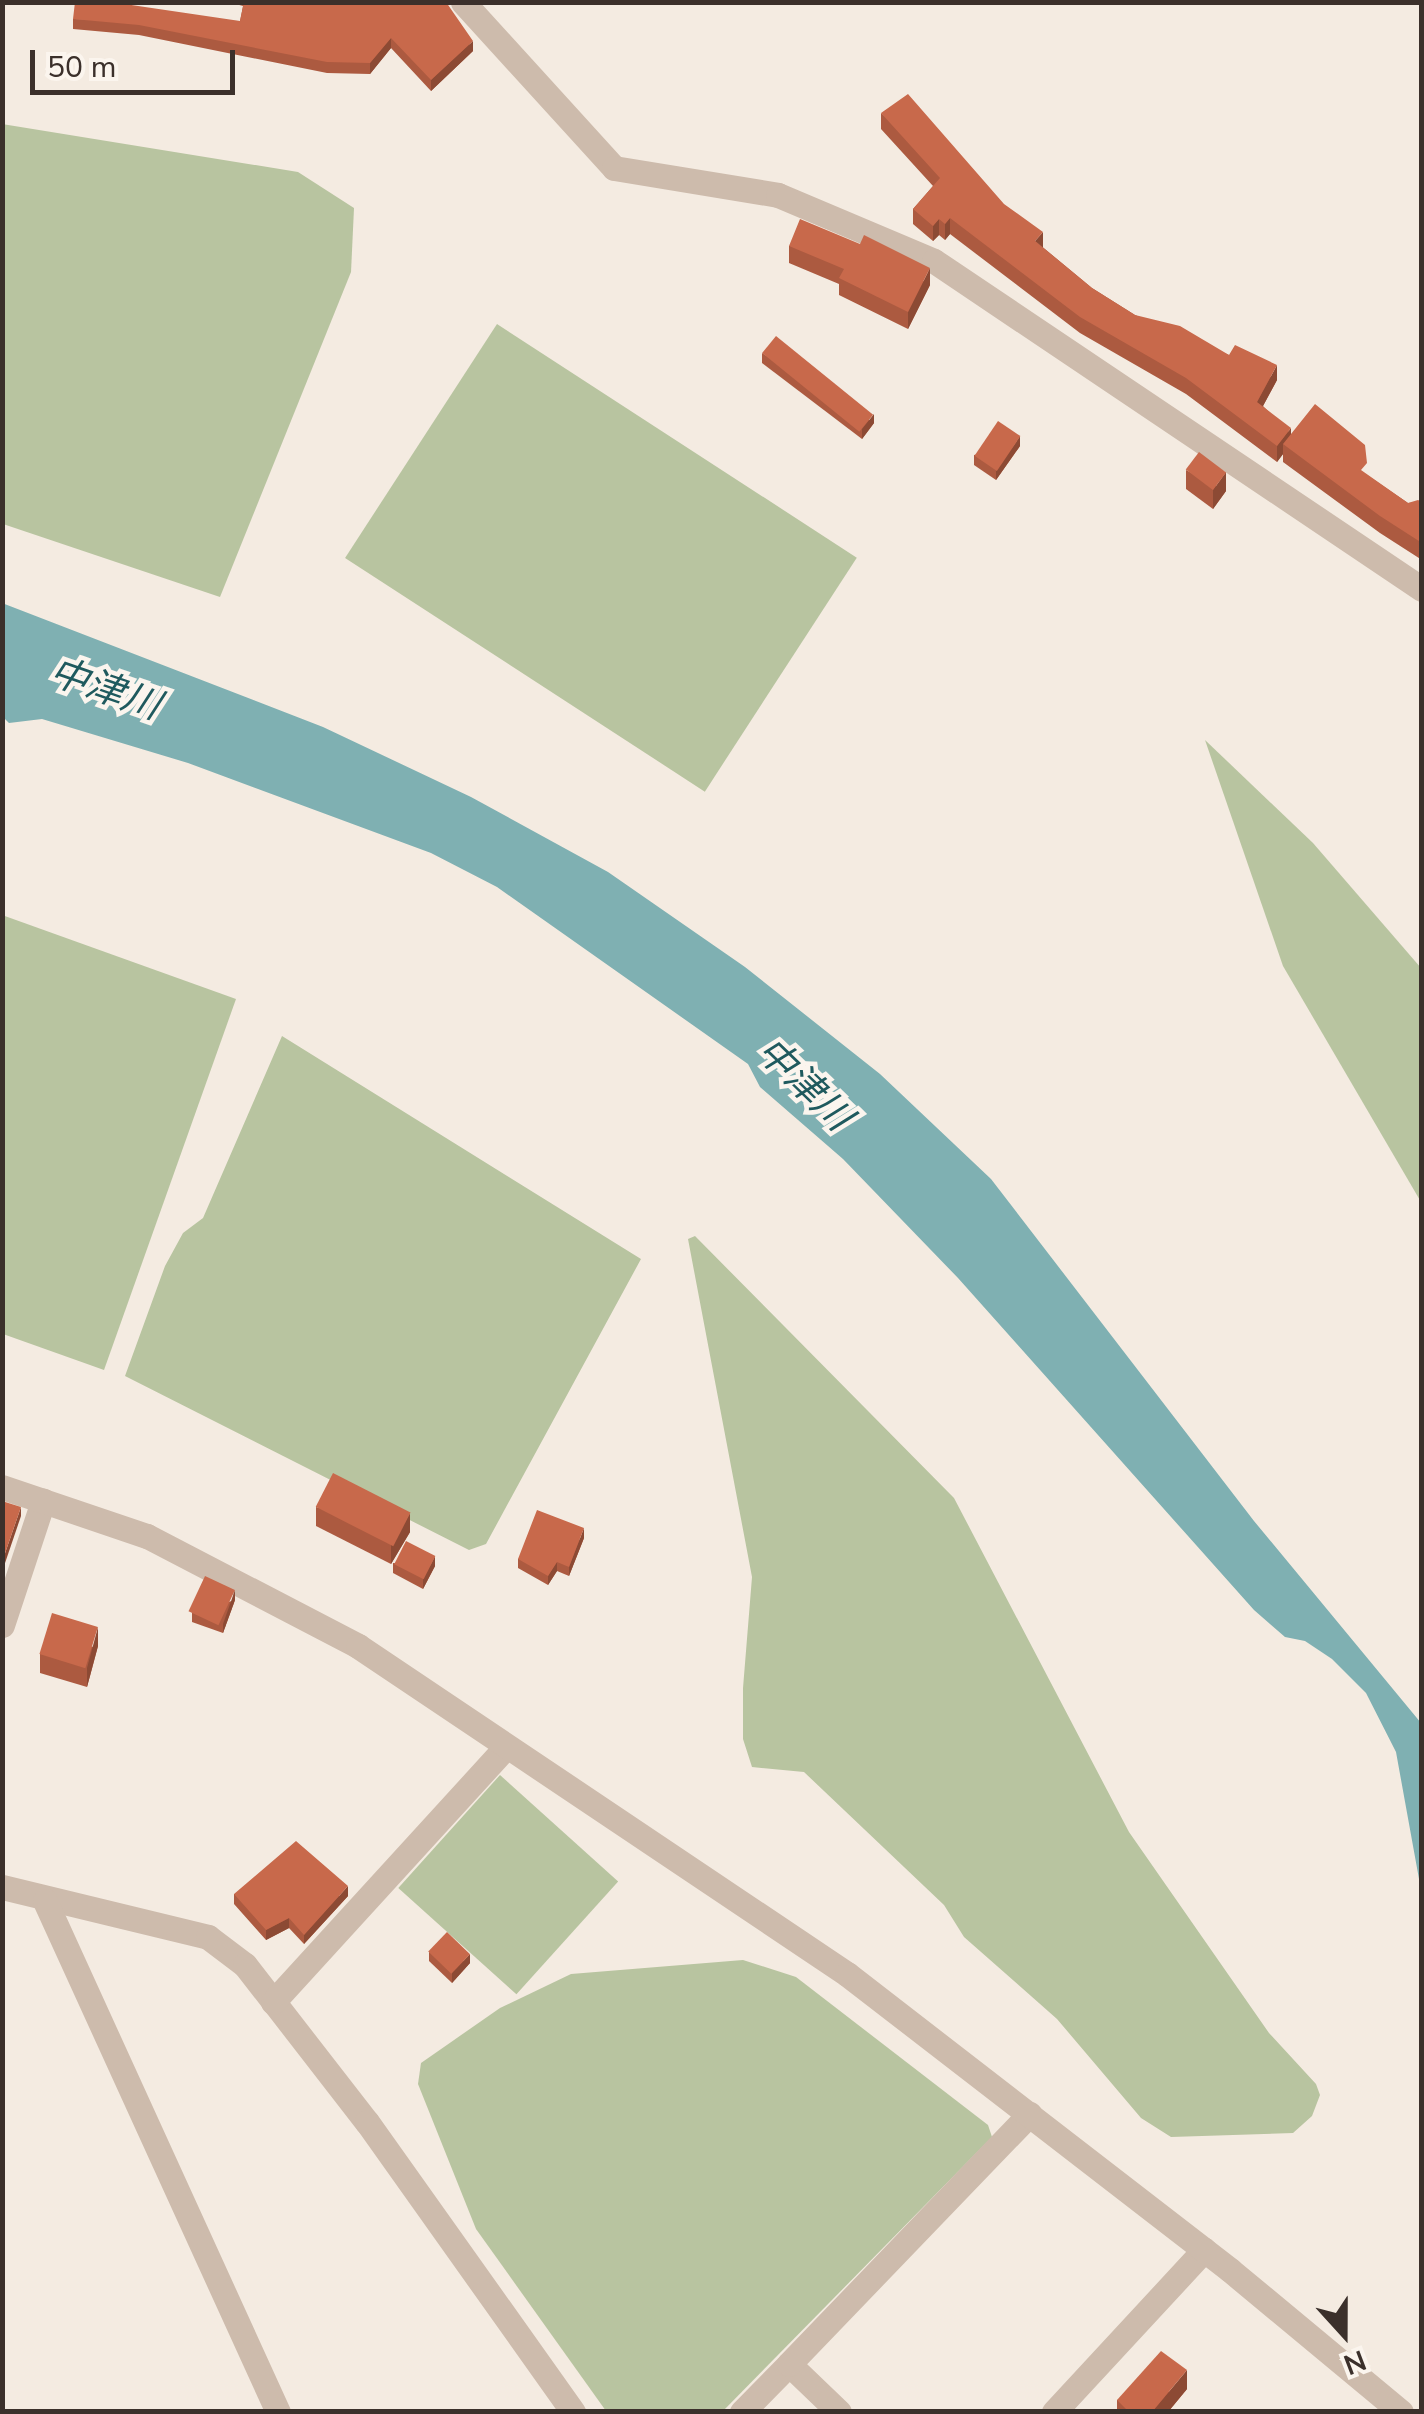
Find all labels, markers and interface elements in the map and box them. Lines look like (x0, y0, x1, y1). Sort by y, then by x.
scale bar (35, 30, 240, 92)
text: 50 m (47, 47, 116, 88)
water label: 中津川 (44, 649, 166, 729)
water label: 中津川 (747, 1028, 861, 1140)
north arrow (1294, 2284, 1394, 2384)
text: N (1338, 2341, 1371, 2383)

